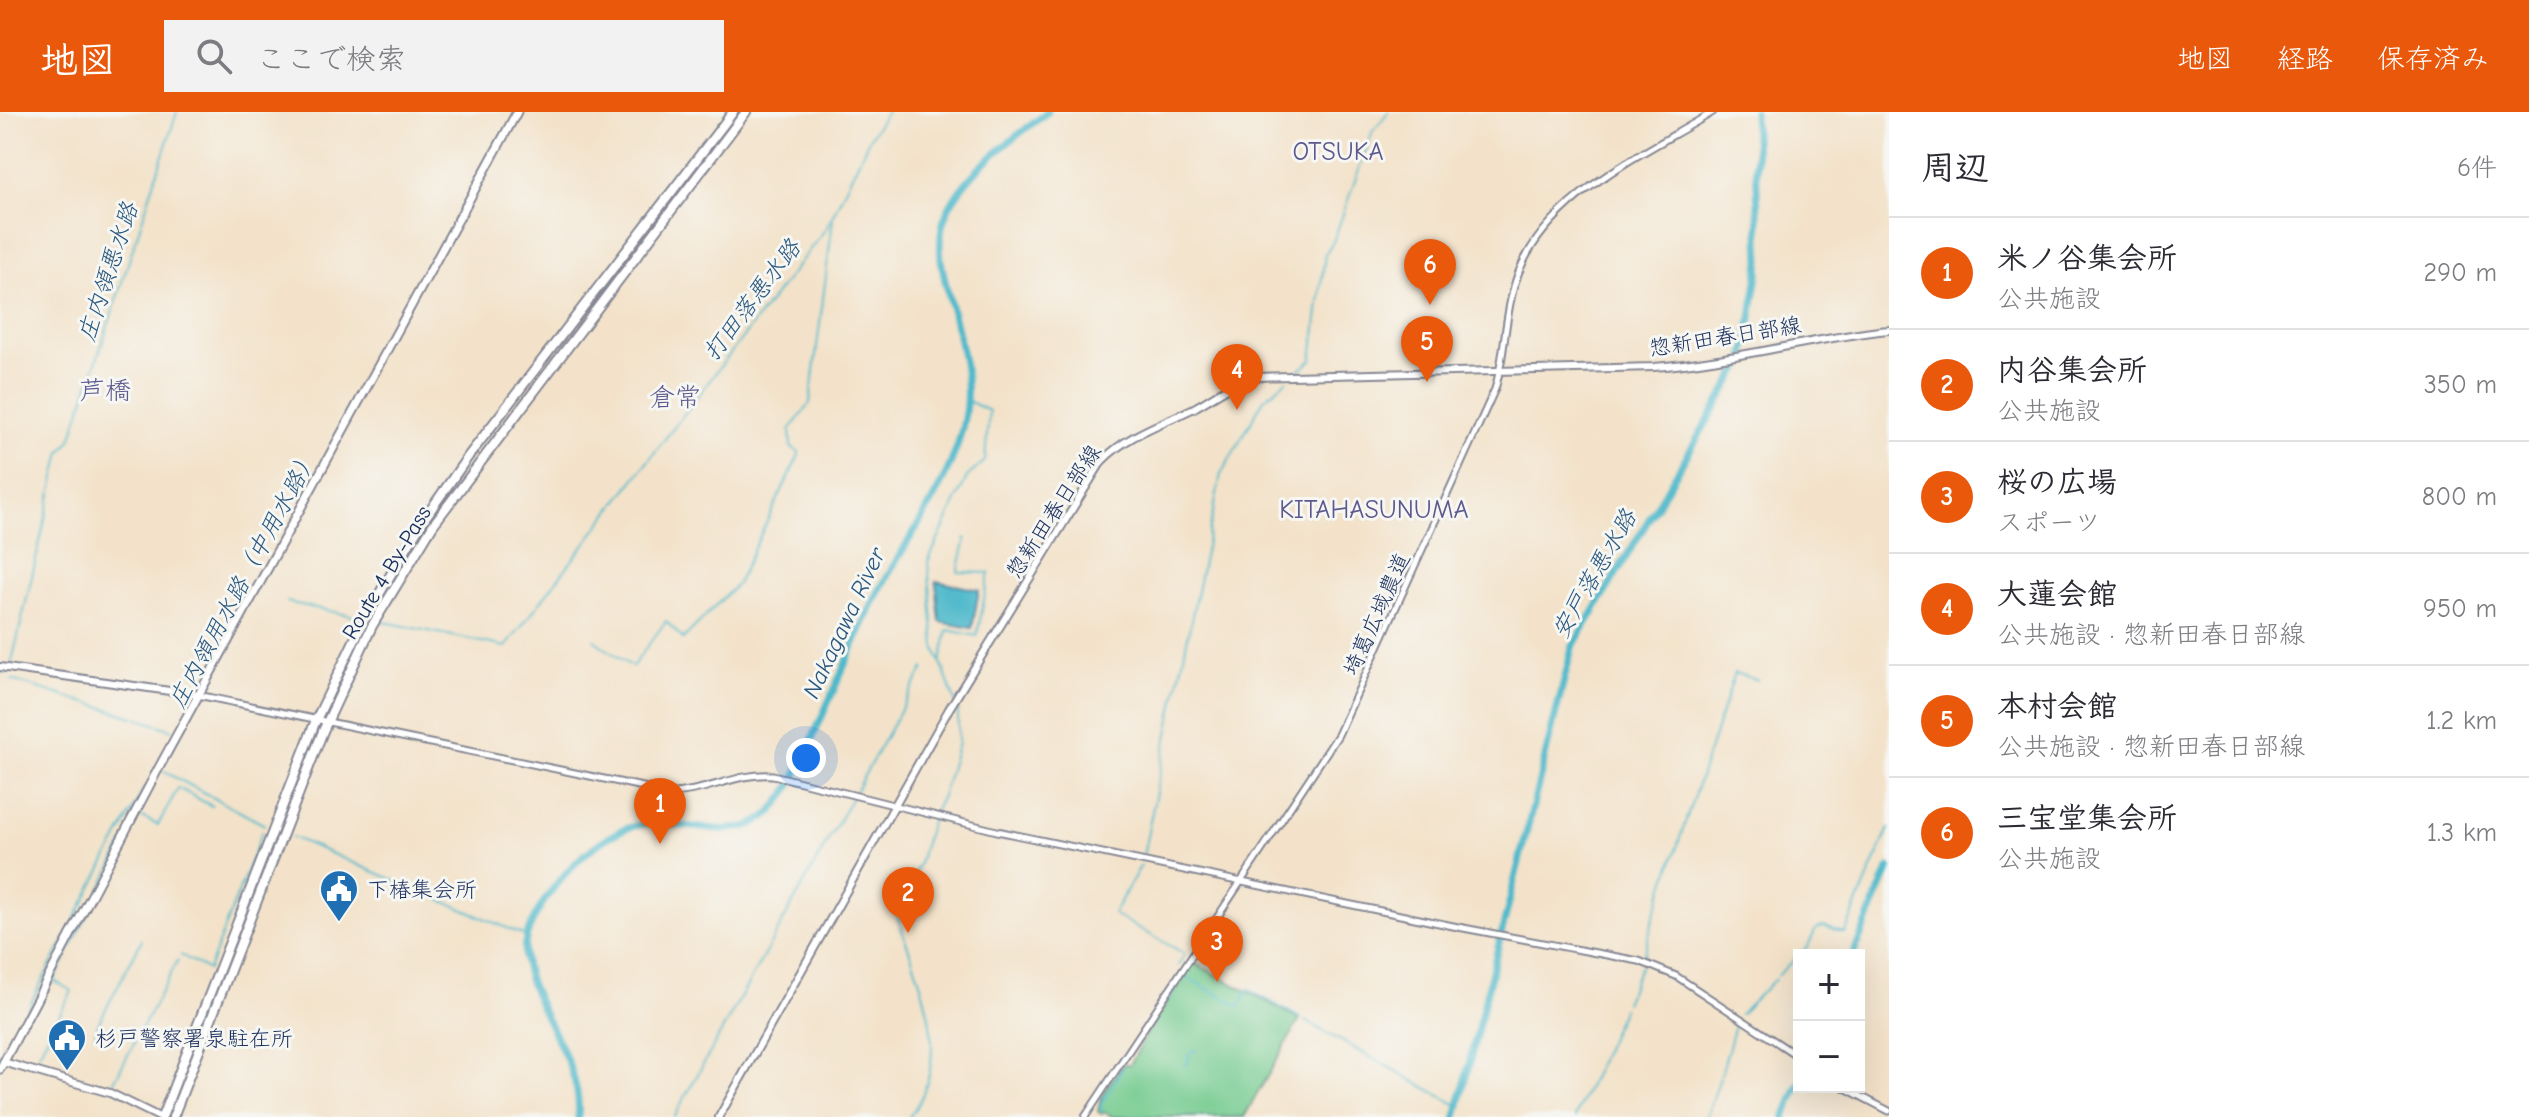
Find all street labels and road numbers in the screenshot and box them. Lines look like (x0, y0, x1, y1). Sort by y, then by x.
street label: 惣新田春日部線 (1647, 312, 1803, 362)
street label: 惣新田春日部線 (1001, 440, 1107, 583)
street label: Route 4 By-Pass (337, 501, 437, 644)
street label: 埼葛広域農道 (1338, 549, 1416, 680)

